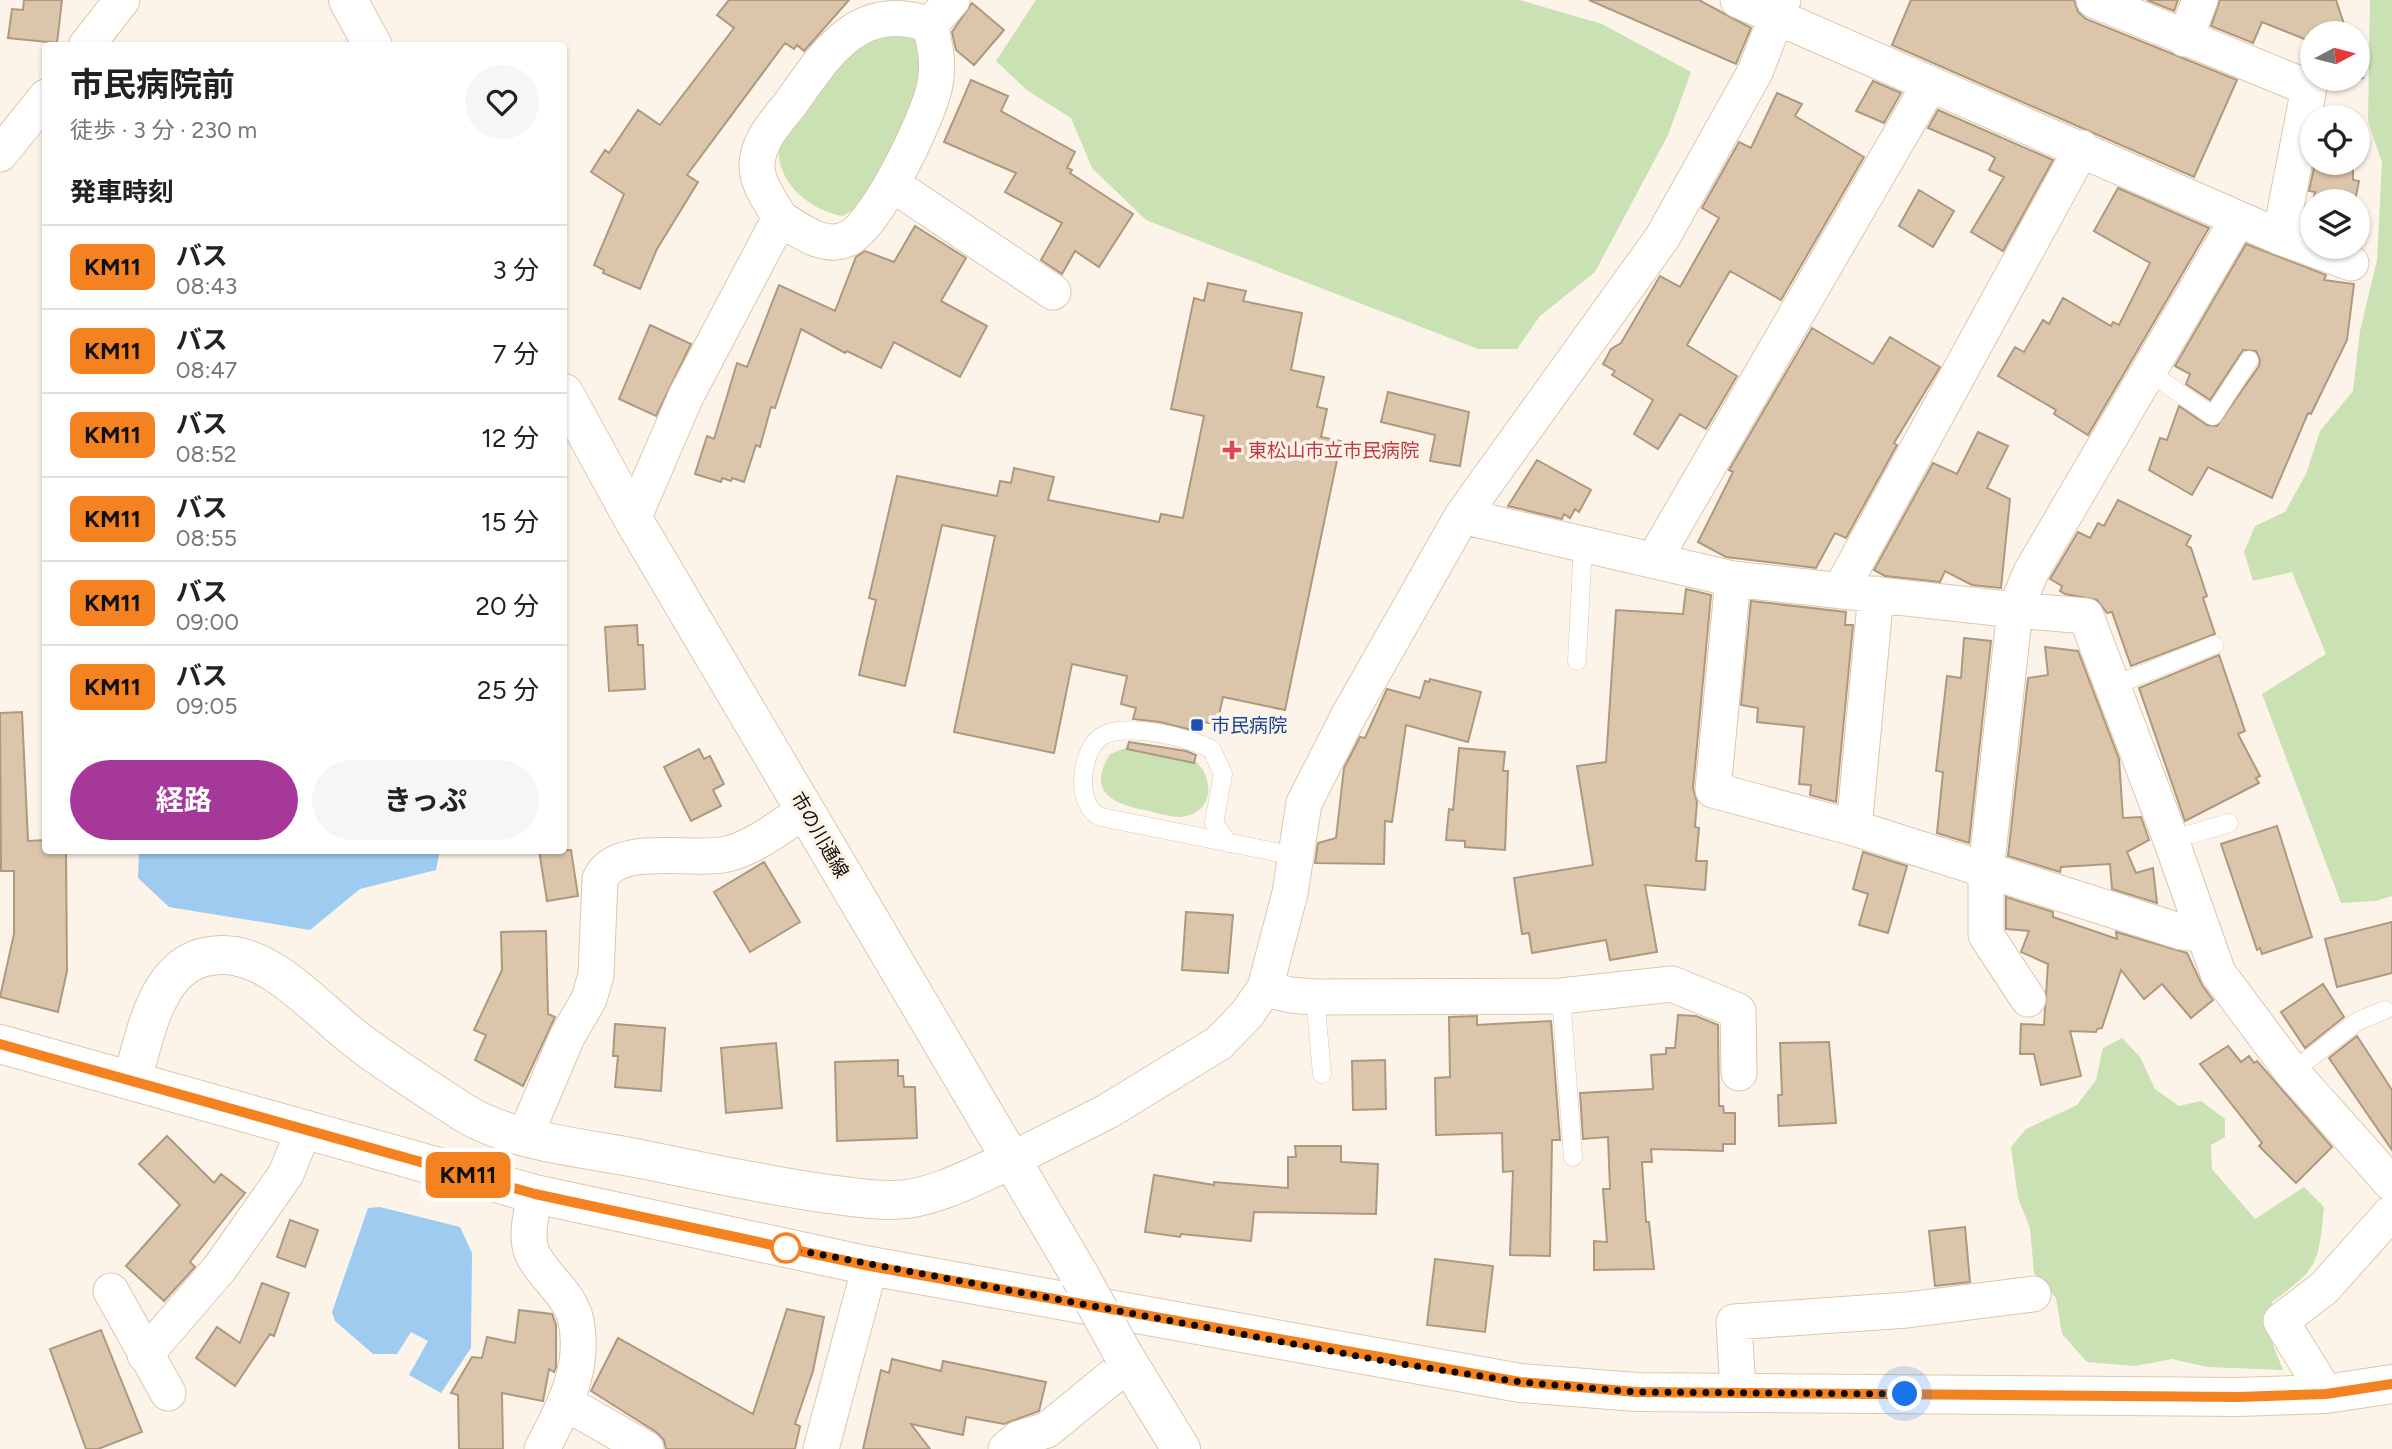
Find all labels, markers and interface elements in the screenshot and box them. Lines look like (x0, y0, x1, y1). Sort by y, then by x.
north arrow (2300, 21, 2370, 91)
map controls (2300, 21, 2370, 259)
text: 市民病院前 (70, 65, 235, 104)
button: heart (465, 65, 539, 139)
button: locate (2300, 105, 2370, 175)
text: 徒歩 · 3 分 · 230 m (70, 116, 257, 144)
text: 発車時刻 (70, 176, 174, 208)
button: layers (2300, 189, 2370, 259)
text: バス (176, 240, 228, 272)
text: KM11 (84, 252, 141, 281)
text: 3 分 (492, 254, 539, 286)
text: 08:43 (176, 272, 237, 300)
text: バス (176, 324, 228, 356)
text: KM11 (84, 336, 141, 365)
text: 7 分 (493, 338, 539, 370)
text: 08:47 (176, 356, 237, 384)
text: バス (176, 408, 228, 440)
text: KM11 (84, 420, 141, 449)
text: 12 分 (481, 422, 539, 454)
place label: 東松山市立市民病院 (1248, 439, 1419, 462)
text: 08:52 (176, 440, 237, 468)
marker: 東松山市立市民病院 (1222, 440, 1242, 460)
text: バス (176, 492, 228, 524)
text: KM11 (84, 504, 141, 533)
text: 15 分 (481, 506, 539, 538)
text: 08:55 (176, 524, 237, 552)
text: バス (176, 576, 228, 608)
text: KM11 (84, 588, 141, 617)
text: 20 分 (475, 590, 539, 622)
text: 09:00 (176, 608, 239, 636)
text: バス (176, 660, 228, 692)
text: KM11 (84, 672, 141, 701)
text: 25 分 (477, 674, 539, 706)
text: 09:05 (176, 692, 237, 720)
place label: 市民病院 (1211, 714, 1287, 737)
marker: 市民病院 (1189, 717, 1205, 733)
button: 経路 (70, 760, 298, 840)
button: きっぷ (312, 760, 539, 840)
street label: 市の川通線 (786, 788, 854, 882)
line badge: KM11 (419, 1152, 517, 1198)
text: KM11 (440, 1160, 496, 1189)
unlabelled marker (771, 1233, 801, 1263)
your location (1887, 1376, 1922, 1411)

